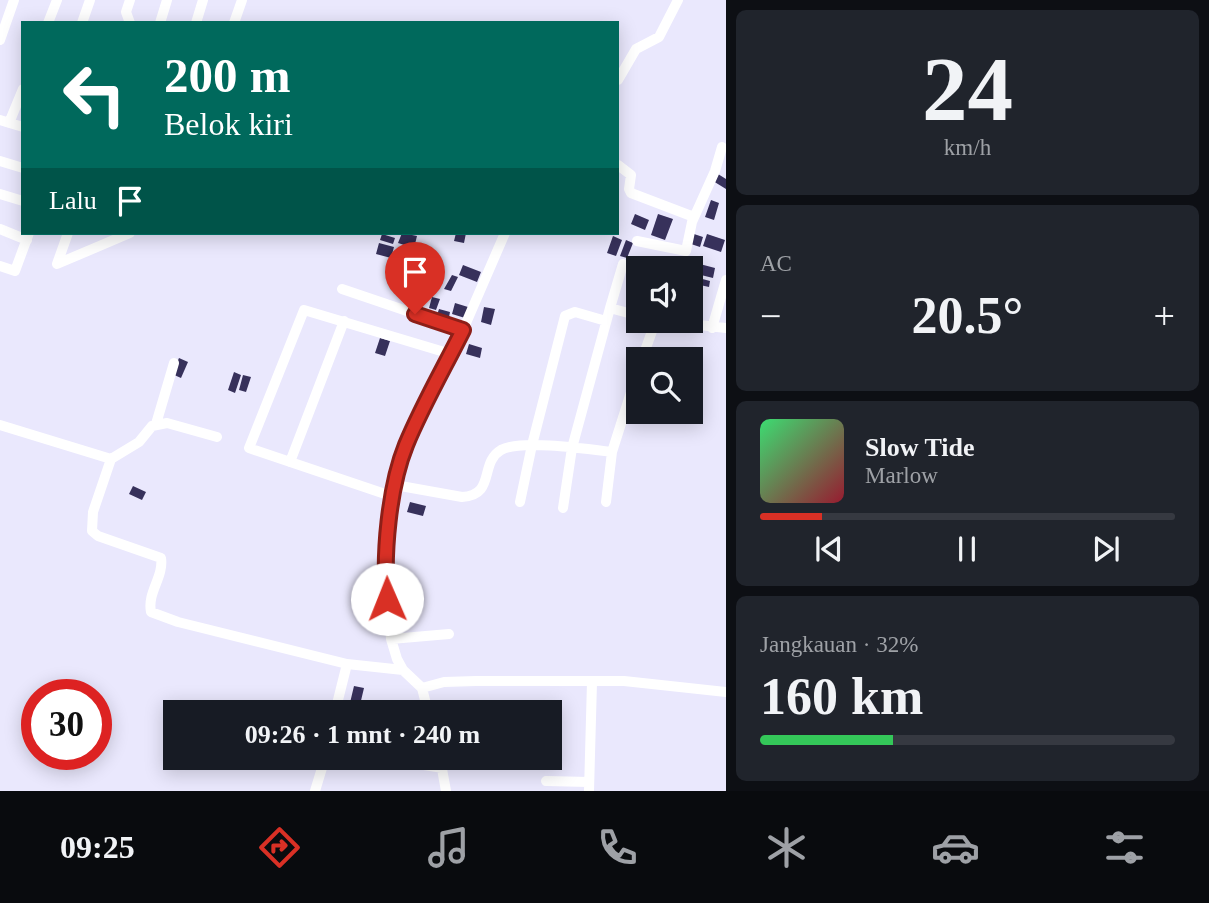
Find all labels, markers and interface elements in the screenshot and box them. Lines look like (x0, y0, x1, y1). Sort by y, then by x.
text: 24 (922, 39, 1013, 140)
text: 200 m (164, 48, 291, 103)
icon: left (49, 49, 140, 140)
text: Belok kiri (164, 106, 293, 142)
text: km/h (944, 135, 991, 160)
icon: arrive (111, 182, 149, 220)
text: Lalu (49, 186, 97, 215)
pin (385, 242, 445, 314)
text: AC (760, 251, 792, 276)
icon: arrive (396, 253, 434, 291)
map controls (626, 256, 703, 424)
button: sound (626, 256, 703, 333)
text: 20.5° (912, 287, 1023, 344)
text: − (760, 295, 781, 337)
text: + (1154, 295, 1175, 337)
button: search (626, 347, 703, 424)
text: Slow Tide (865, 433, 975, 462)
text: Marlow (865, 463, 938, 488)
icon: previous (810, 530, 848, 568)
icon: pause (948, 530, 986, 568)
icon: next (1087, 530, 1125, 568)
position arrow (350, 562, 424, 636)
text: Jangkauan · 32% (760, 632, 918, 657)
text: 160 km (760, 668, 923, 725)
speed limit sign: 30 (21, 679, 112, 770)
text: 09:26 · 1 mnt · 240 m (245, 720, 480, 749)
icon: directions (255, 823, 304, 872)
icon: music (424, 823, 473, 872)
icon: phone (593, 823, 642, 872)
icon: climate (762, 823, 811, 872)
icon: car (931, 823, 980, 872)
icon: filters (1100, 823, 1149, 872)
text: 09:25 (60, 829, 135, 865)

